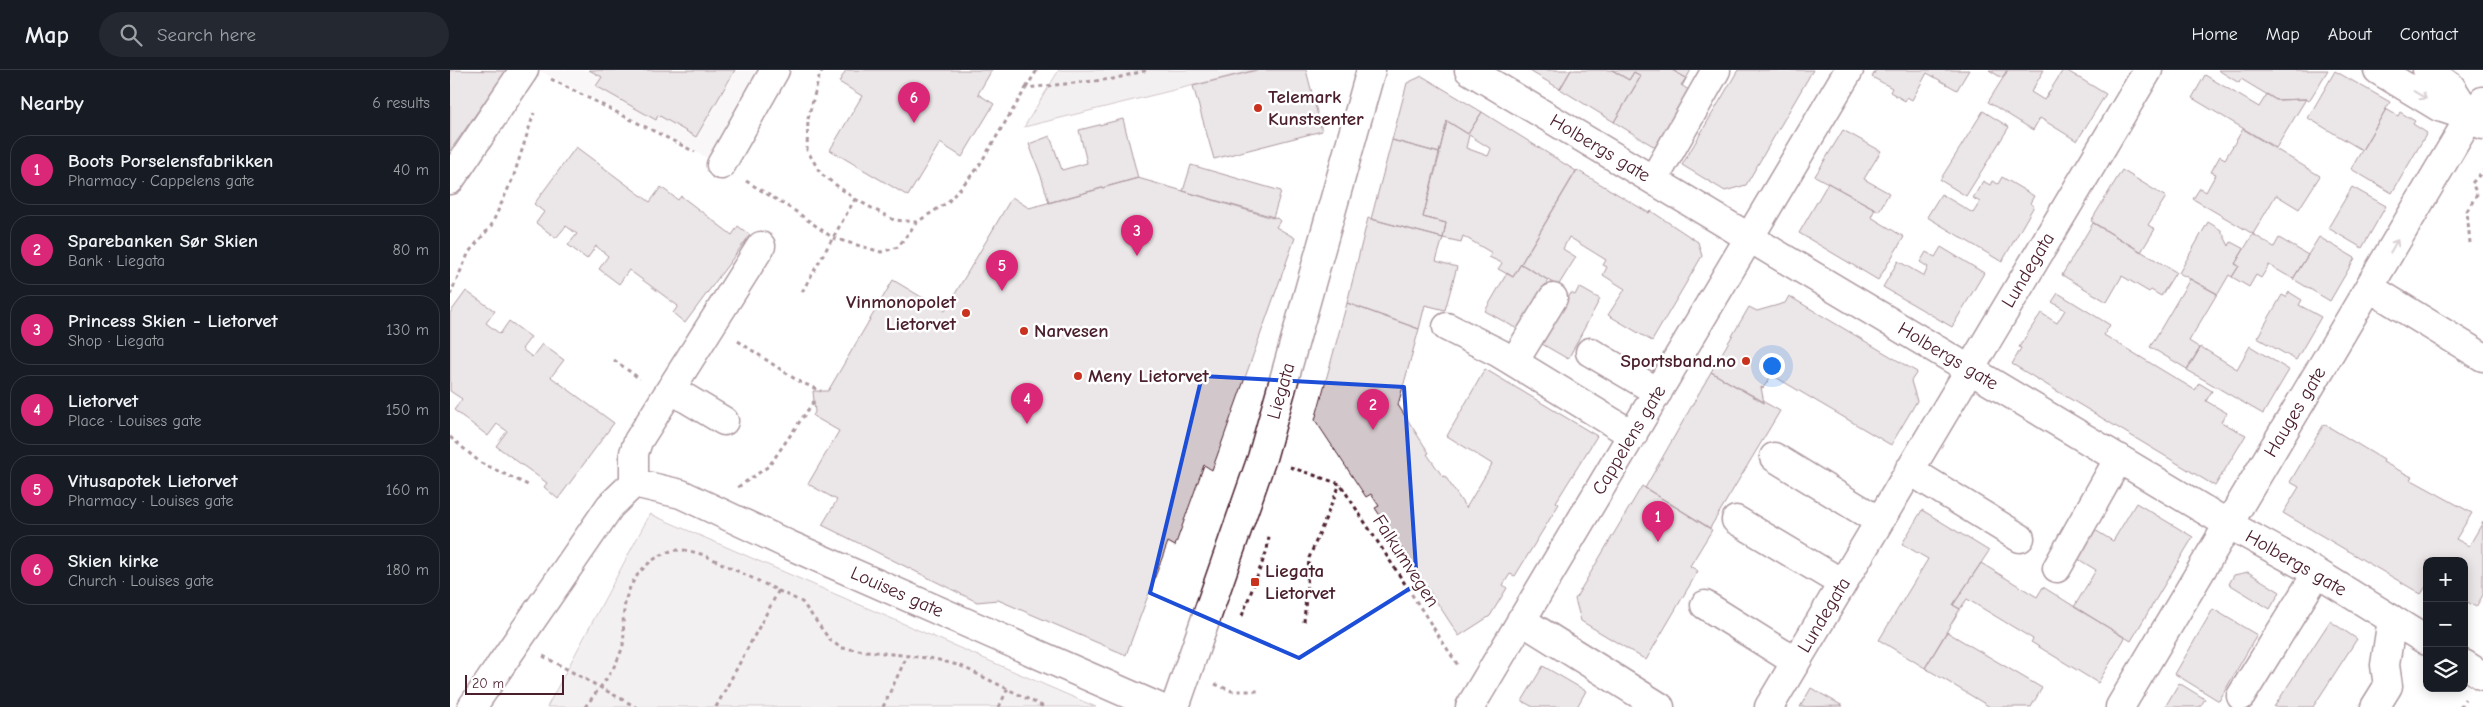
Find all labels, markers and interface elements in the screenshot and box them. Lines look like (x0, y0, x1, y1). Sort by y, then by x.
search box (99, 12, 449, 57)
text: Map (25, 21, 69, 49)
icon: search (117, 21, 145, 49)
text: Search here (157, 24, 256, 46)
text: Home (2191, 24, 2238, 45)
text: Map (2266, 24, 2300, 45)
text: About (2328, 24, 2372, 45)
text: Contact (2400, 24, 2458, 45)
pin: 6 (898, 82, 930, 123)
place label: Telemark Kunstsenter (1268, 86, 1364, 130)
one-way arrow (2413, 90, 2427, 101)
text: Nearby (20, 91, 84, 115)
text: 6 results (372, 94, 430, 112)
marker: Telemark Kunstsenter (1252, 102, 1264, 114)
street label: Holbergs gate (1546, 109, 1654, 187)
text: Boots Porselensfabrikken (68, 150, 273, 172)
text: 1 (34, 161, 40, 179)
text: 40 m (393, 161, 429, 179)
text: Pharmacy · Cappelens gate (68, 172, 254, 190)
pin: 3 (1121, 215, 1153, 256)
street label: Lundegata (1997, 228, 2059, 312)
text: Sparebanken Sør Skien (68, 230, 258, 252)
one-way arrow (2390, 239, 2400, 254)
text: 2 (33, 241, 41, 259)
text: 80 m (392, 241, 429, 259)
pin: 5 (986, 250, 1018, 291)
text: Bank · Liegata (68, 252, 165, 270)
place label: Vinmonopolet Lietorvet (846, 291, 957, 335)
marker: Vinmonopolet Lietorvet (960, 307, 972, 319)
text: Princess Skien - Lietorvet (68, 310, 278, 332)
street label: Holbergs gate (1894, 317, 2002, 395)
place label: Narvesen (1034, 320, 1109, 342)
text: 3 (33, 321, 41, 339)
text: 130 m (386, 321, 429, 339)
marker: Narvesen (1018, 325, 1030, 337)
text: Shop · Liegata (68, 332, 165, 350)
place label: Sportsband.no (1620, 350, 1736, 372)
your location (1759, 353, 1785, 379)
marker: Sportsband.no (1740, 355, 1752, 367)
street label: Liegata (1262, 360, 1300, 422)
street label: Hauges gate (2259, 363, 2331, 461)
place label: Meny Lietorvet (1088, 365, 1209, 387)
marker: Meny Lietorvet (1072, 370, 1084, 382)
street label: Cappelens gate (1588, 381, 1670, 499)
pin: 4 (1011, 383, 1043, 424)
pin: 2 (1357, 389, 1389, 430)
text: Lietorvet (68, 390, 138, 412)
text: 4 (33, 401, 41, 419)
text: 150 m (386, 401, 429, 419)
text: Place · Louises gate (68, 412, 201, 430)
text: Vitusapotek Lietorvet (68, 470, 238, 492)
text: 5 (33, 481, 41, 499)
text: 160 m (386, 481, 429, 499)
text: Pharmacy · Louises gate (68, 492, 234, 510)
pin: 1 (1642, 501, 1674, 542)
street label: Falkumvegen (1368, 511, 1444, 611)
street label: Holbergs gate (2241, 525, 2351, 601)
text: Skien kirke (68, 550, 158, 572)
map controls (2423, 557, 2468, 692)
button: + (2423, 557, 2468, 602)
place label: Liegata Lietorvet (1265, 560, 1336, 604)
text: 6 (33, 561, 41, 579)
text: 180 m (386, 561, 429, 579)
street label: Louises gate (847, 562, 947, 622)
text: Church · Louises gate (68, 572, 214, 590)
street label: Lundegata (1793, 573, 1855, 657)
marker: Liegata Lietorvet (1249, 576, 1261, 588)
button: − (2423, 602, 2468, 647)
button: layers (2423, 647, 2468, 692)
scale bar (465, 672, 564, 695)
text: 20 m (472, 675, 504, 692)

